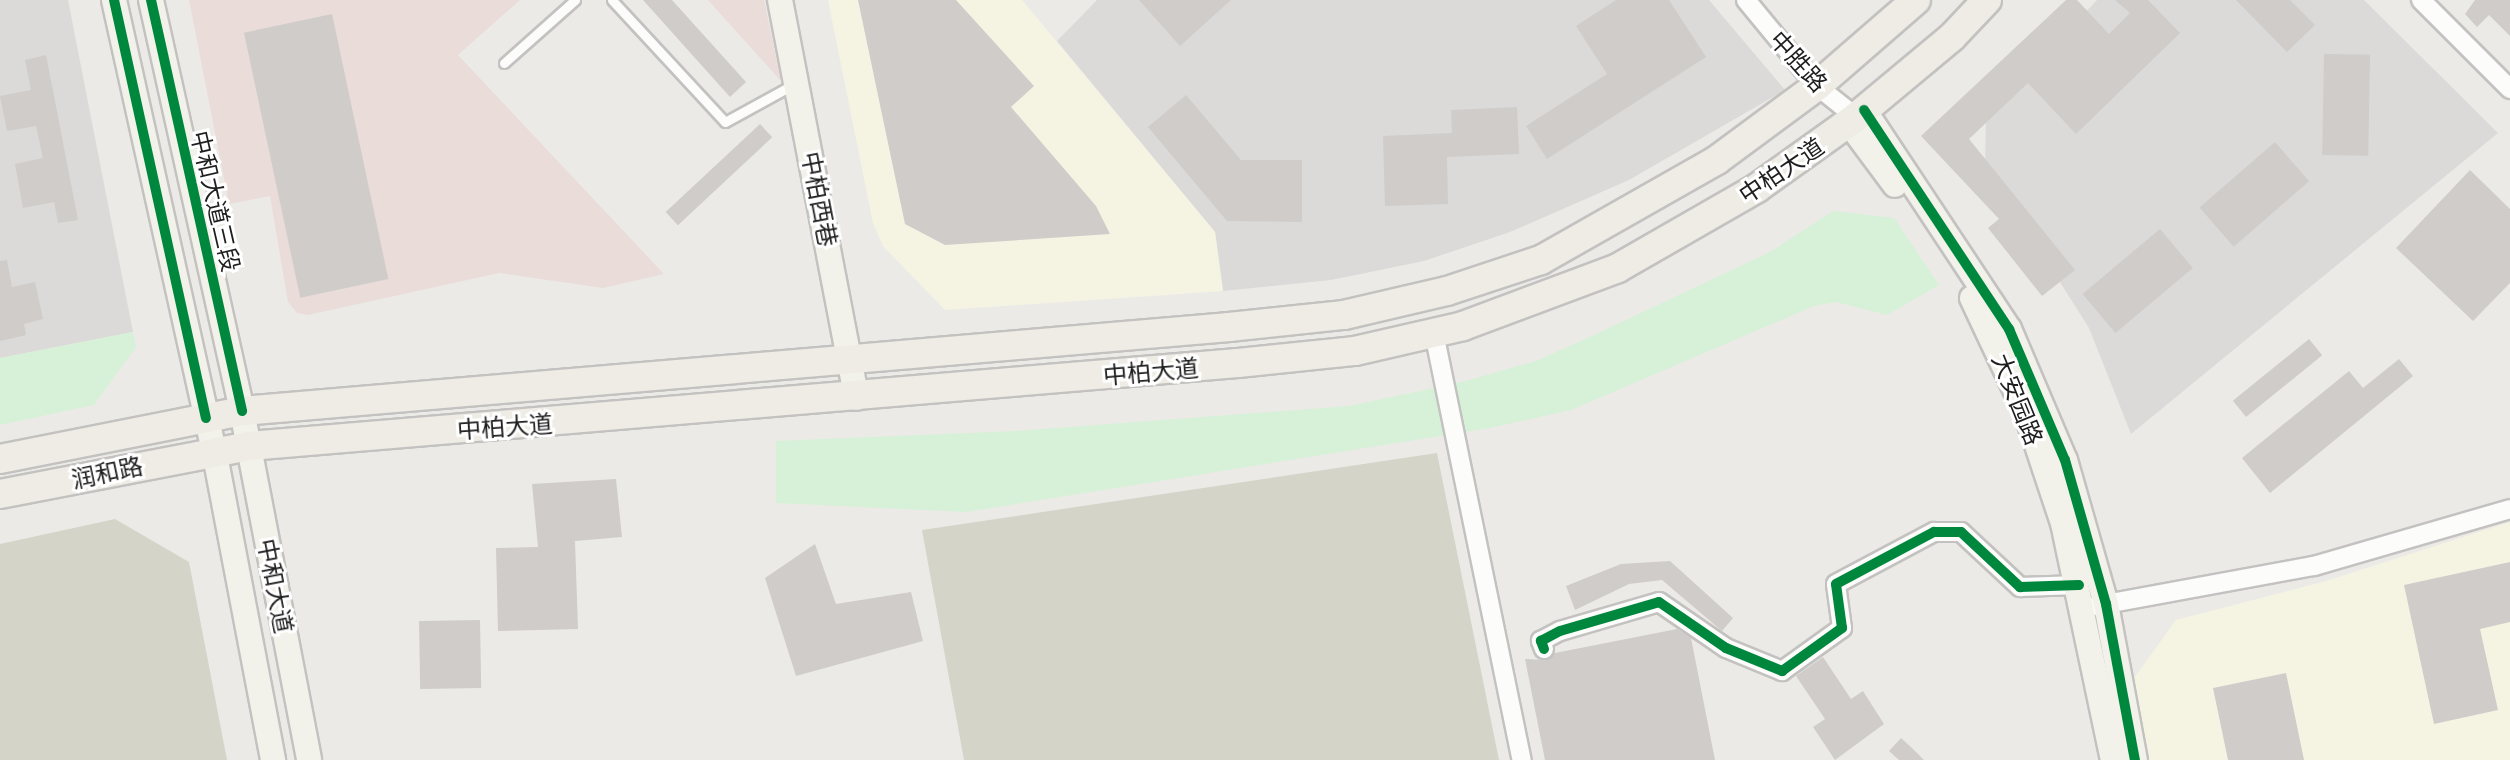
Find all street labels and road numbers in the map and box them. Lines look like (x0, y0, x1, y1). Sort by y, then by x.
street label: 中胜路 (1764, 25, 1834, 97)
street label: 中和大道三段 (186, 128, 246, 274)
street label: 中柏大道 (1733, 131, 1829, 209)
street label: 中柏西巷 (797, 149, 843, 249)
street label: 大安园路 (1987, 349, 2049, 449)
street label: 中柏大道 (1102, 352, 1200, 390)
street label: 中柏大道 (456, 408, 554, 444)
street label: 润和路 (69, 450, 145, 494)
street label: 中和大道 (253, 536, 299, 636)

